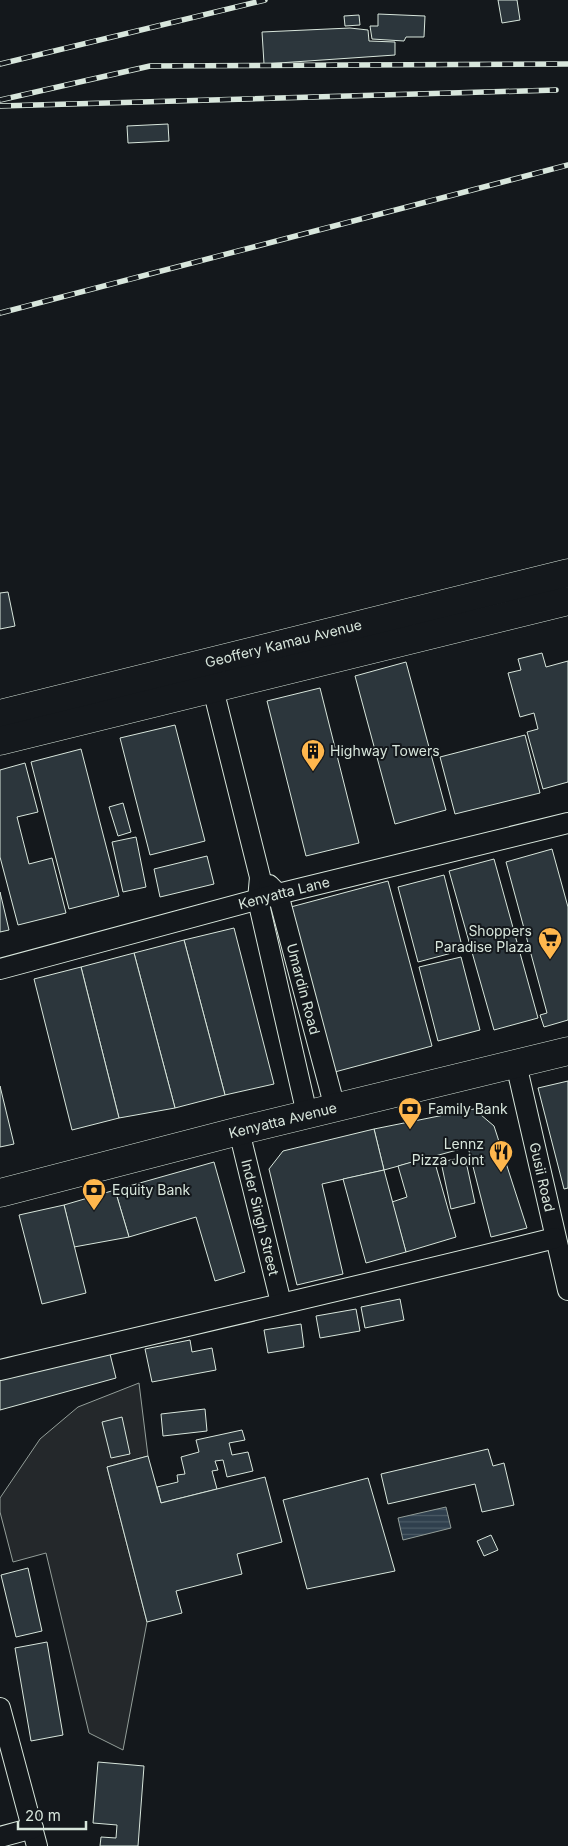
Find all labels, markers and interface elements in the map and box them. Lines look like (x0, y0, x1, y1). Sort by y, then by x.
street label: Geoffery Kamau Avenue (203, 616, 363, 671)
building icon: Highway Towers (300, 738, 326, 772)
place label: Highway Towers (330, 742, 440, 759)
street label: Kenyatta Lane (236, 873, 331, 912)
place label: Shoppers Paradise Plaza (435, 922, 532, 955)
supermarket icon: Shoppers Paradise Plaza (537, 926, 563, 960)
street label: Umardin Road (284, 941, 324, 1036)
bank icon: Family Bank (397, 1096, 423, 1130)
street label: Kenyatta Avenue (227, 1099, 339, 1141)
place label: Family Bank (428, 1100, 508, 1117)
place label: Lennz Pizza Joint (412, 1135, 484, 1168)
restaurant icon: Lennz Pizza Joint (488, 1139, 514, 1173)
street label: Gusii Road (526, 1141, 559, 1213)
street label: Inder Singh Street (238, 1158, 283, 1278)
bank icon: Equity Bank (81, 1177, 107, 1211)
place label: Equity Bank (112, 1181, 191, 1198)
scale bar (18, 1798, 85, 1830)
text: 20 m (25, 1806, 61, 1825)

